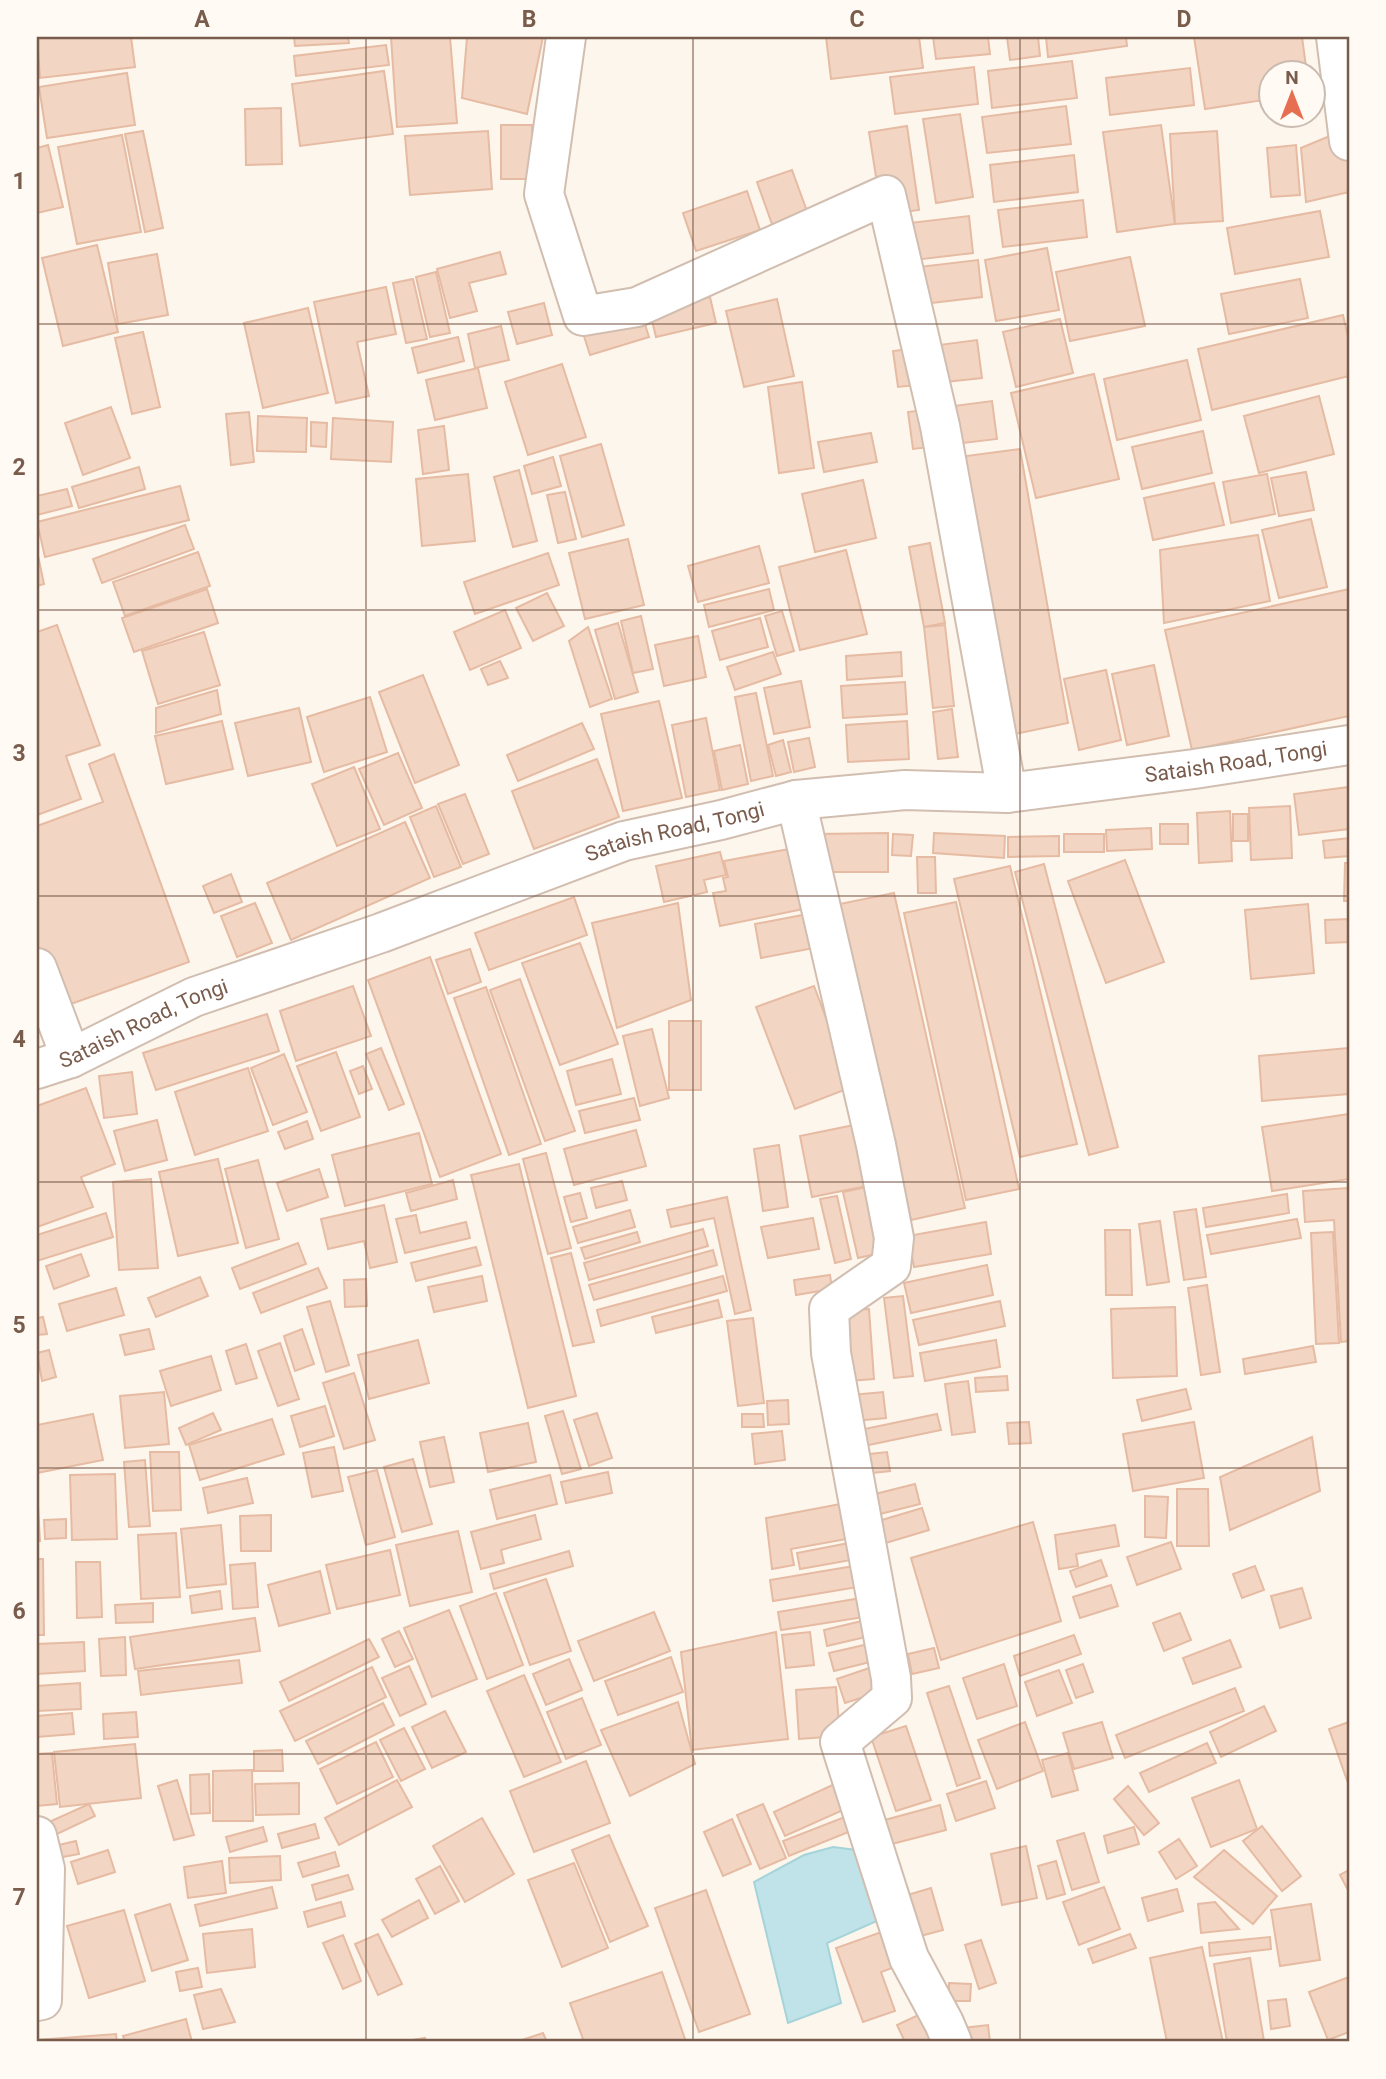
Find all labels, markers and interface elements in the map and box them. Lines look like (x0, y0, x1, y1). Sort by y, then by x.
text: A (194, 6, 210, 33)
text: B (522, 6, 536, 33)
text: C (849, 6, 865, 33)
text: D (1177, 6, 1191, 33)
north arrow (1256, 60, 1326, 130)
text: N (1285, 66, 1299, 89)
text: 1 (12, 168, 26, 195)
text: 2 (12, 454, 26, 481)
street label: Sataish Road, Tongi (1143, 737, 1329, 787)
text: 3 (12, 740, 26, 767)
street label: Sataish Road, Tongi (582, 797, 767, 867)
street label: Sataish Road, Tongi (56, 974, 231, 1073)
text: 4 (12, 1026, 26, 1053)
text: 5 (12, 1312, 26, 1339)
text: 6 (12, 1598, 26, 1625)
text: 7 (12, 1884, 26, 1911)

